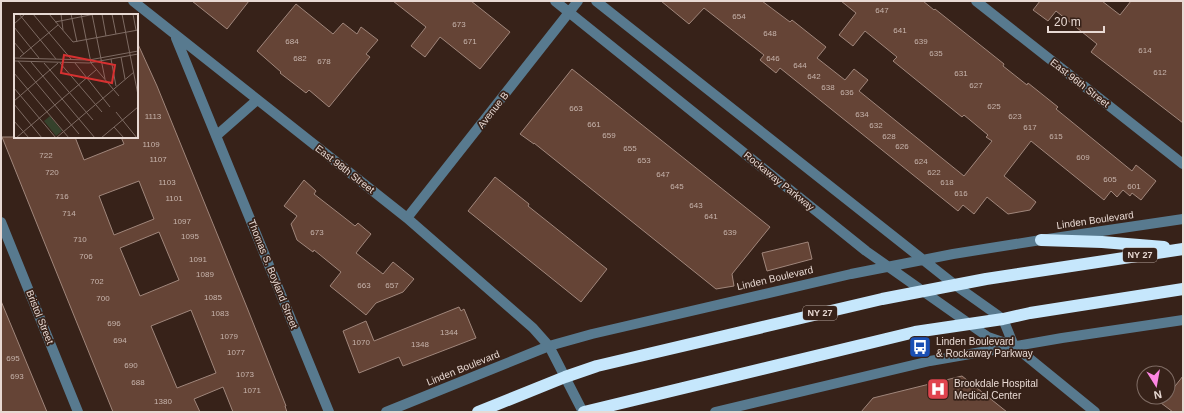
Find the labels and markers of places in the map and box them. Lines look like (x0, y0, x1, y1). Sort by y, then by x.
bus stop icon: Linden Boulevard & Rockaway Parkway (907, 334, 933, 360)
place label: Linden Boulevard & Rockaway Parkway (936, 336, 1033, 359)
hospital icon: Brookdale Hospital Medical Center (925, 376, 951, 402)
place label: Brookdale Hospital Medical Center (954, 378, 1038, 401)

